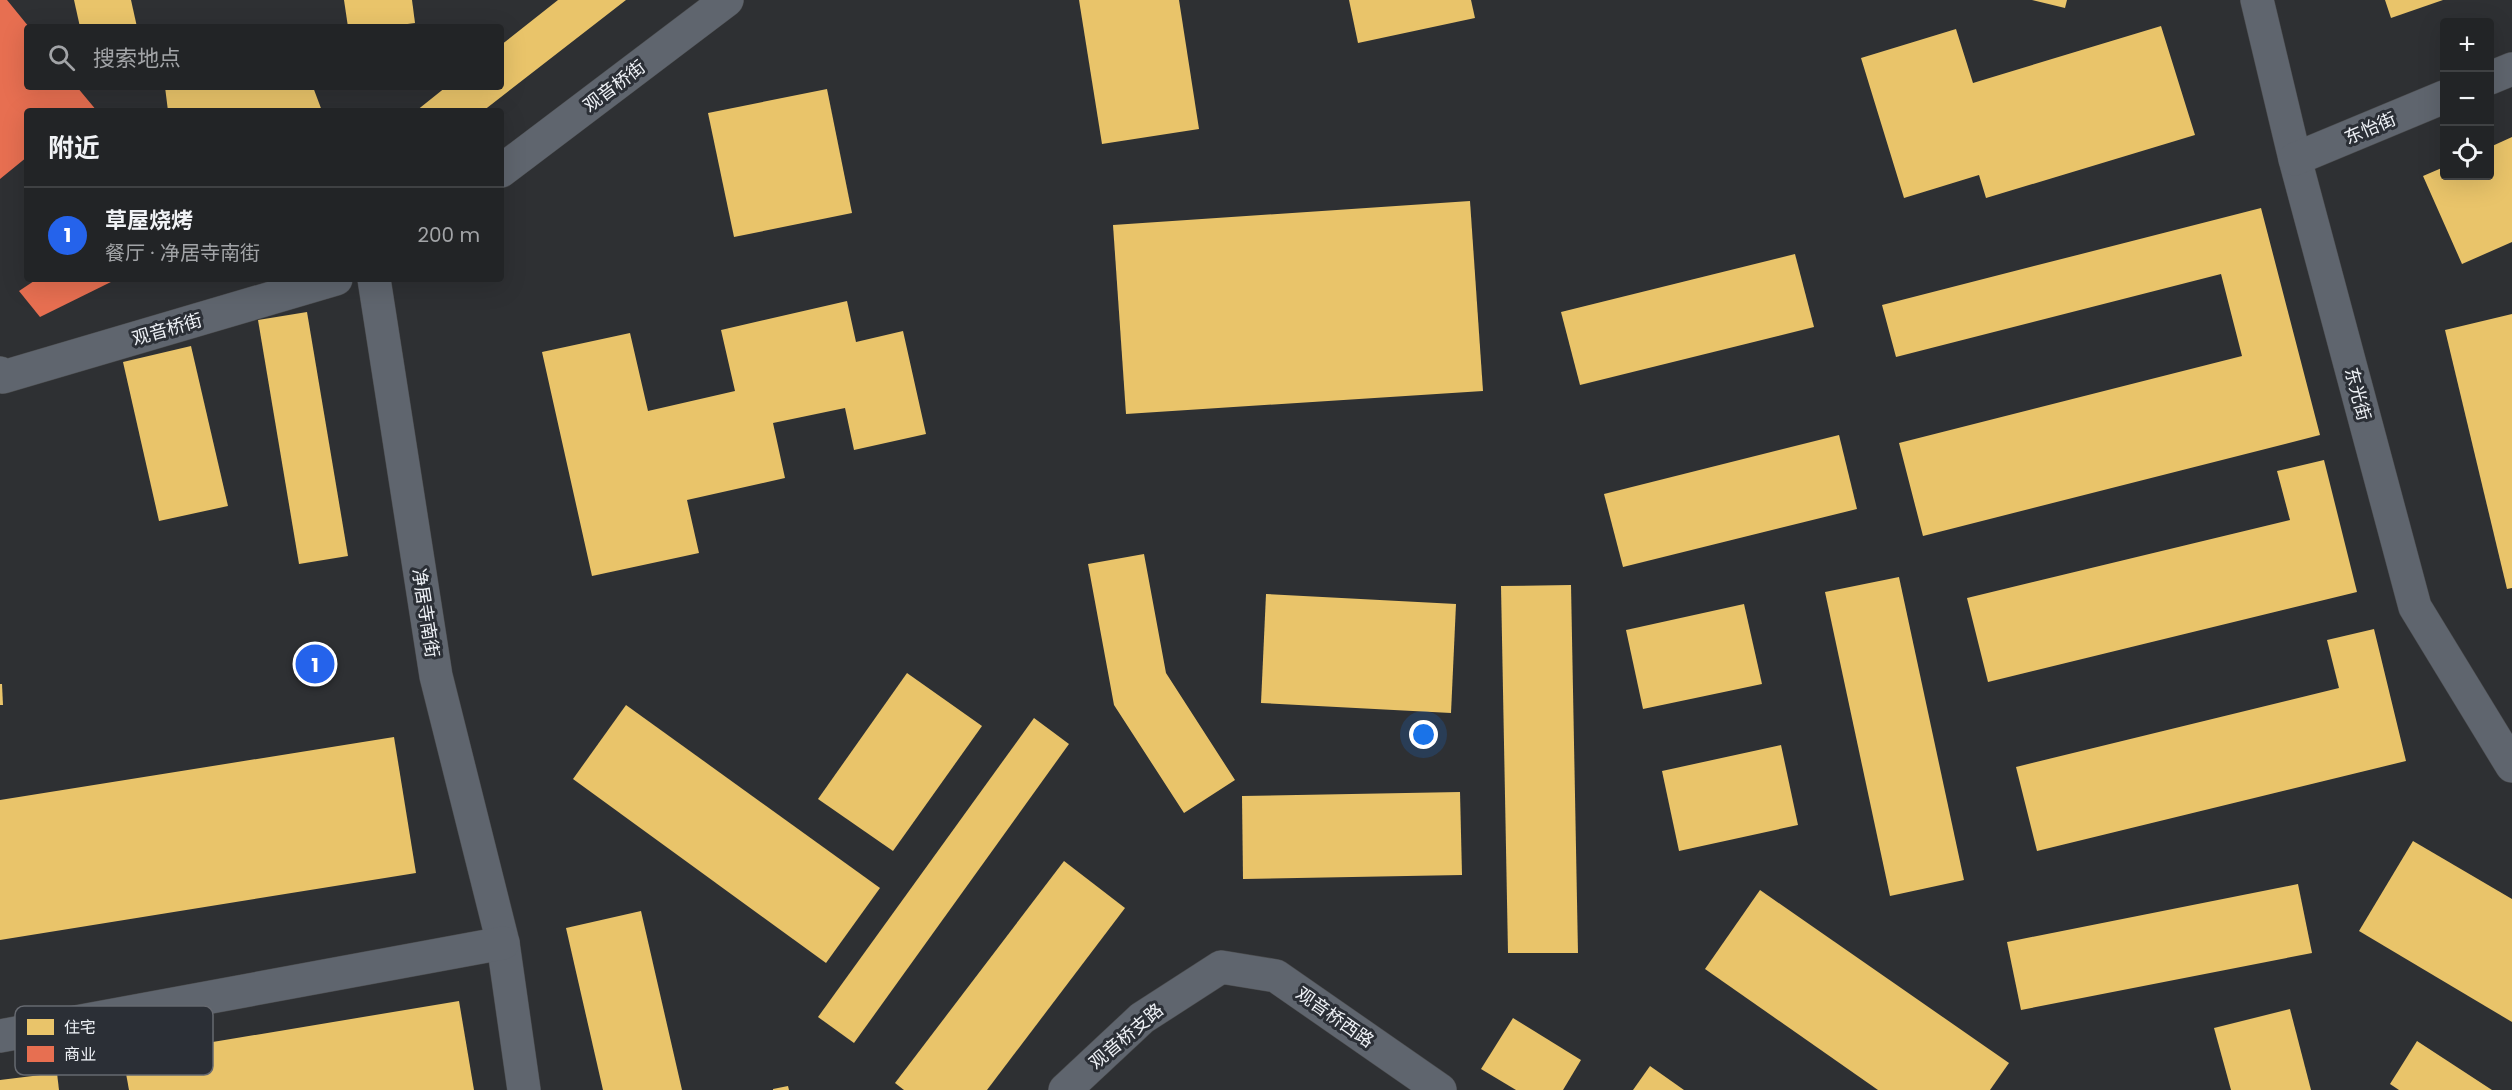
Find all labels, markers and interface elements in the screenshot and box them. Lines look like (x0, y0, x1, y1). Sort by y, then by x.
map controls (2440, 18, 2494, 180)
button: + (2440, 18, 2494, 72)
search box (24, 24, 504, 90)
icon: search (45, 41, 78, 74)
text: 搜索地点 (93, 43, 181, 74)
street label: 观音桥街 (578, 54, 650, 118)
button: − (2440, 72, 2494, 126)
street label: 东怡街 (2340, 106, 2400, 150)
button: locate (2440, 126, 2494, 180)
text: 附近 (48, 130, 100, 166)
text: 草屋烧烤 (105, 205, 193, 236)
text: 1 (64, 221, 71, 249)
text: 200 m (417, 221, 480, 249)
text: 餐厅 · 净居寺南街 (105, 239, 260, 267)
street label: 观音桥街 (129, 307, 205, 351)
street label: 东光街 (2339, 365, 2377, 423)
street label: 净居寺南街 (407, 567, 445, 659)
pin: 1 (296, 642, 334, 686)
your location (1409, 720, 1438, 749)
street label: 观音桥西路 (1291, 981, 1379, 1053)
street label: 观音桥支路 (1083, 997, 1169, 1075)
legend (15, 1006, 213, 1075)
text: 住宅 (64, 1016, 96, 1039)
text: 商业 (64, 1043, 96, 1066)

